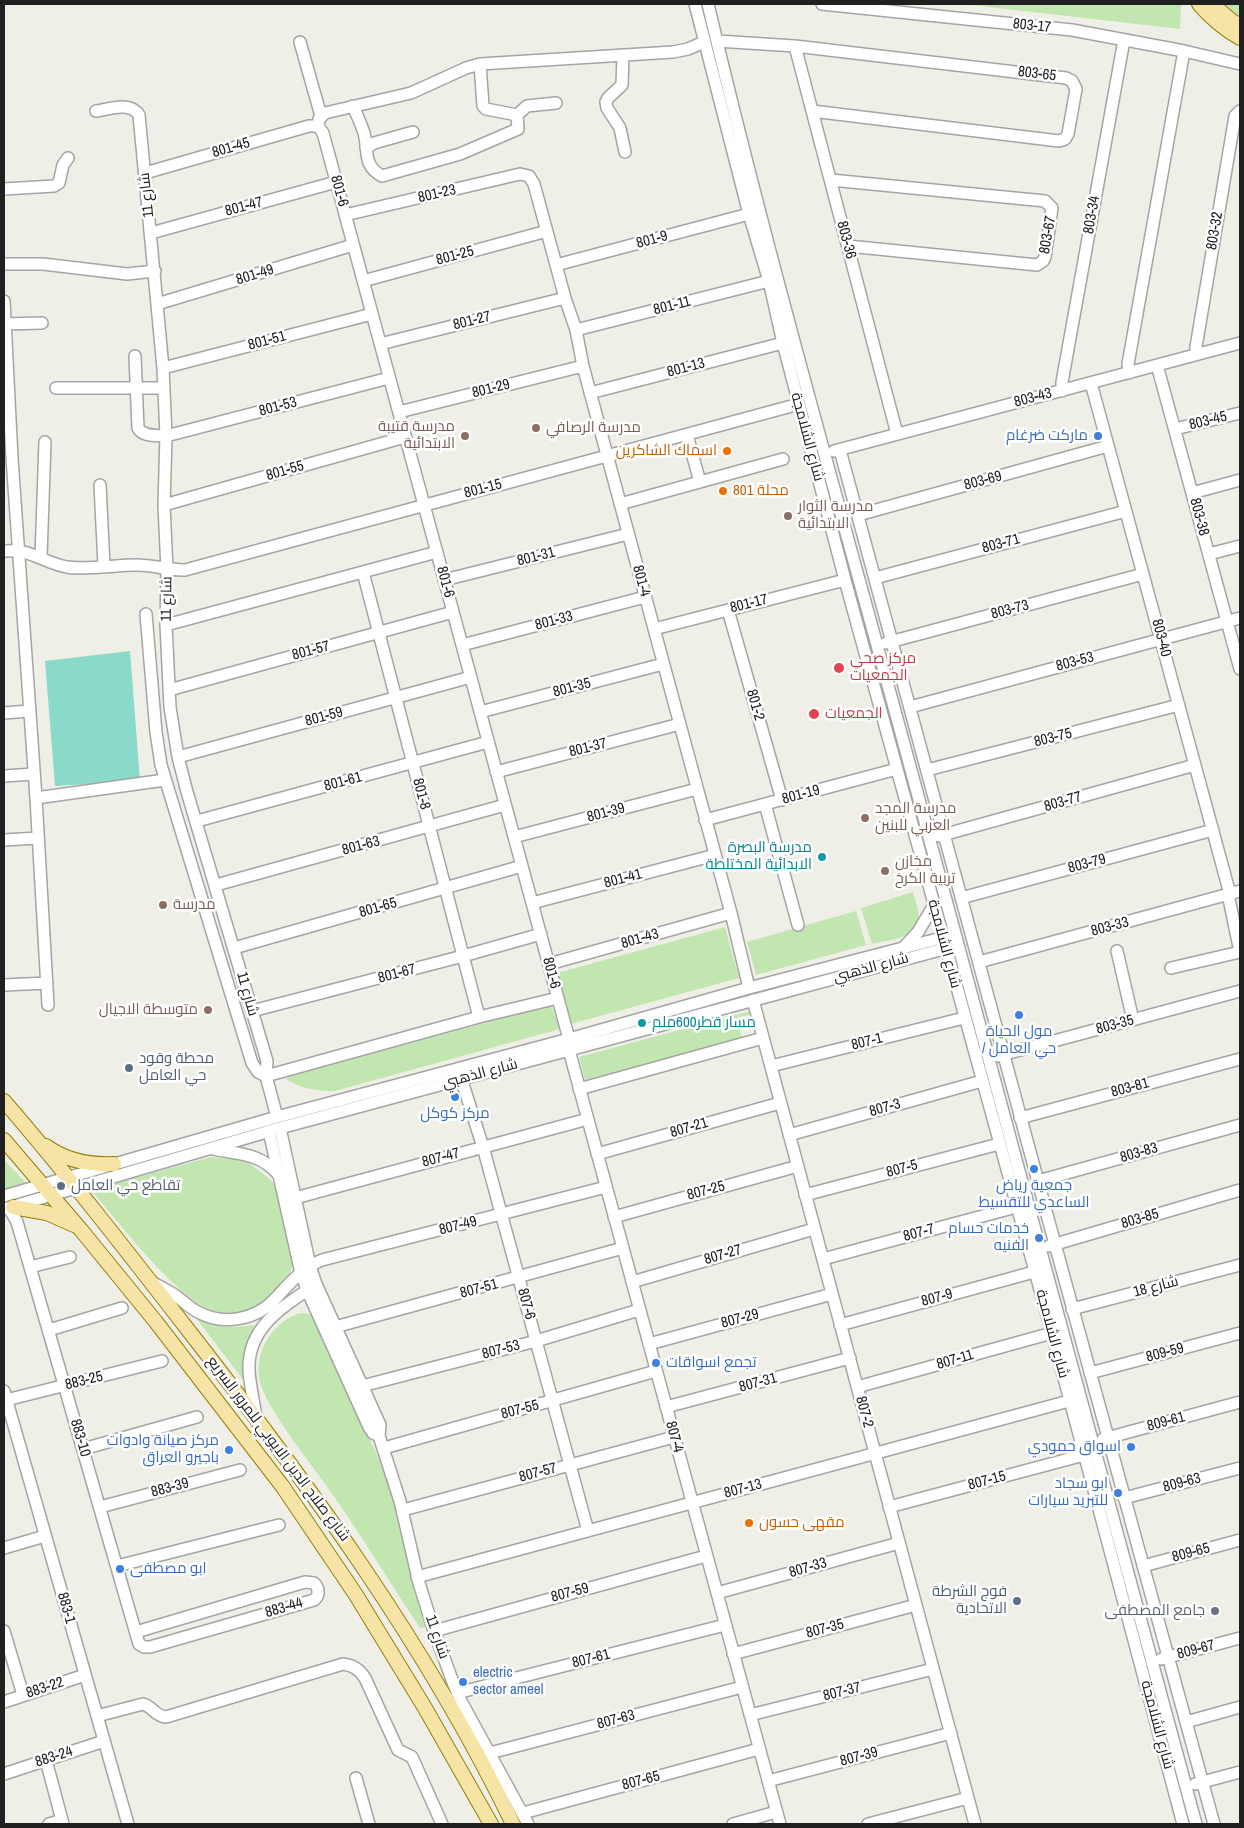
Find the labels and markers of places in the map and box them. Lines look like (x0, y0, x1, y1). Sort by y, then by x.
place label: مدرسة قتيبة الابتدائية (378, 418, 455, 453)
place label: مدرسة الرصافي (546, 419, 641, 437)
marker: مدرسة الرصافي (530, 422, 542, 434)
place label: ماركت ضرغام (1006, 427, 1088, 445)
marker: مدرسة قتيبة الابتدائية (459, 430, 471, 442)
marker: ماركت ضرغام (1092, 430, 1104, 442)
place label: اسماك الشاكرين (616, 442, 717, 460)
marker: اسماك الشاكرين (721, 445, 733, 457)
place label: محلة 801 (733, 482, 789, 500)
marker: محلة 801 (717, 485, 729, 497)
place label: مدرسة الثوار الابتدائية (798, 498, 873, 533)
marker: مدرسة الثوار الابتدائية (782, 510, 794, 522)
place label: مركز صحي الجمعيات (850, 650, 916, 685)
marker: مركز صحي الجمعيات (832, 661, 846, 675)
place label: الجمعيات (825, 705, 883, 723)
marker: الجمعيات (807, 707, 821, 721)
place label: مدرسة المجد العربي للبنين (875, 800, 956, 835)
marker: مدرسة المجد العربي للبنين (859, 812, 871, 824)
place label: مدرسة البصرة الابدائية المختلطة (705, 839, 812, 874)
marker: مدرسة البصرة الابدائية المختلطة (816, 851, 828, 863)
place label: مخازن تربية الكرخ (895, 853, 955, 888)
marker: مخازن تربية الكرخ (879, 865, 891, 877)
place label: مدرسة (173, 896, 216, 914)
marker: مدرسة (157, 899, 169, 911)
place label: متوسطة الاجيال (99, 1001, 198, 1019)
marker: متوسطة الاجيال (202, 1004, 214, 1016)
marker: مول الحياة / حي العامل (1013, 1009, 1025, 1021)
place label: مسار قطر600ملم (652, 1014, 756, 1032)
marker: مسار قطر600ملم (636, 1017, 648, 1029)
place label: مول الحياة / حي العامل (982, 1023, 1056, 1058)
place label: محطة وقود حي العامل (139, 1050, 214, 1085)
marker: محطة وقود حي العامل (123, 1062, 135, 1074)
marker: مركز كوكل (449, 1091, 461, 1103)
place label: مركز كوكل (420, 1105, 490, 1123)
marker: جمعية رياض الساعدي للتقسيط (1028, 1163, 1040, 1175)
place label: تقاطع حي العامل (71, 1177, 180, 1195)
place label: جمعية رياض الساعدي للتقسيط (978, 1177, 1090, 1212)
marker: تقاطع حي العامل (55, 1180, 67, 1192)
place label: خدمات حسام الفنيه (948, 1220, 1029, 1255)
marker: خدمات حسام الفنيه (1033, 1232, 1045, 1244)
place label: تجمع اسواقات (666, 1354, 757, 1372)
marker: تجمع اسواقات (650, 1357, 662, 1369)
place label: مركز صيانة وادوات باجيرو العراق (107, 1432, 219, 1467)
place label: اسواق حمودي (1028, 1438, 1121, 1456)
marker: اسواق حمودي (1125, 1441, 1137, 1453)
marker: مركز صيانة وادوات باجيرو العراق (223, 1444, 235, 1456)
place label: ابو سجاد للتبريد سيارات (1028, 1475, 1108, 1510)
marker: ابو سجاد للتبريد سيارات (1112, 1487, 1124, 1499)
place label: مقهى حسون (759, 1514, 845, 1532)
marker: مقهى حسون (743, 1517, 755, 1529)
place label: ابو مصطفى (130, 1560, 207, 1578)
marker: ابو مصطفى (114, 1563, 126, 1575)
place label: فوج الشرطة الاتحادية (932, 1583, 1007, 1618)
marker: فوج الشرطة الاتحادية (1011, 1595, 1023, 1607)
place label: جامع المصطفى (1105, 1602, 1205, 1620)
marker: جامع المصطفى (1209, 1605, 1221, 1617)
place label: electric sector ameel (473, 1664, 543, 1699)
marker: electric sector ameel (457, 1676, 469, 1688)

